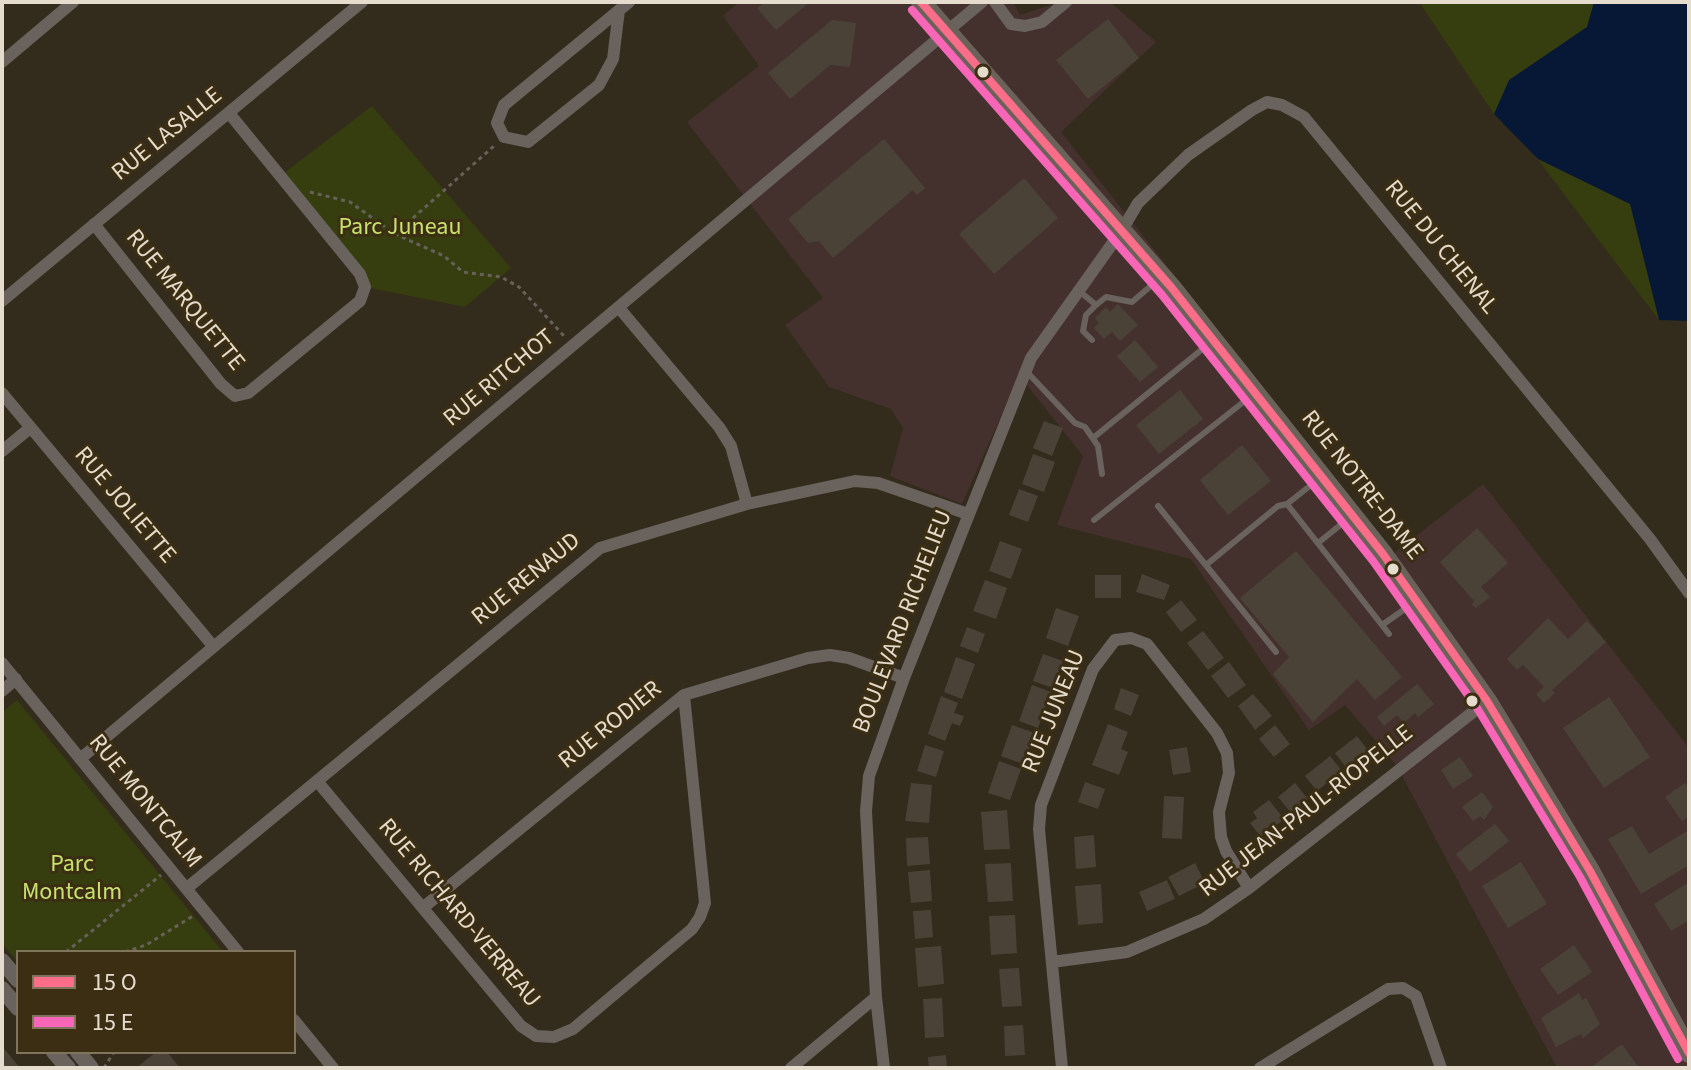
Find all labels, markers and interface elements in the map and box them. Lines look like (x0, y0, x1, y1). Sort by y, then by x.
unlabelled marker (975, 64, 991, 80)
street label: RUE LASALLE (107, 82, 229, 188)
street label: RUE DU CHENAL (1377, 175, 1503, 321)
park label: Parc Juneau (339, 215, 461, 243)
street label: RUE MARQUETTE (118, 225, 250, 377)
street label: RUE RITCHOT (438, 324, 562, 434)
street label: RUE NOTRE-DAME (1294, 406, 1428, 566)
street label: RUE JOLIETTE (67, 442, 181, 570)
street label: BOULEVARD RICHELIEU (848, 507, 960, 737)
street label: RUE RENAUD (467, 527, 587, 633)
unlabelled marker (1385, 561, 1401, 577)
street label: RUE JUNEAU (1017, 646, 1093, 778)
street label: RUE RODIER (554, 676, 668, 776)
unlabelled marker (1464, 693, 1480, 709)
street label: RUE JEAN-PAUL-RIOPELLE (1194, 720, 1420, 904)
street label: RUE MONTCALM (81, 729, 207, 875)
street label: RUE RICHARD-VERREAU (371, 814, 545, 1014)
park label: Parc Montcalm (22, 852, 122, 908)
legend (16, 950, 296, 1054)
text: 15 O (92, 965, 137, 1000)
text: 15 E (92, 1005, 133, 1040)

